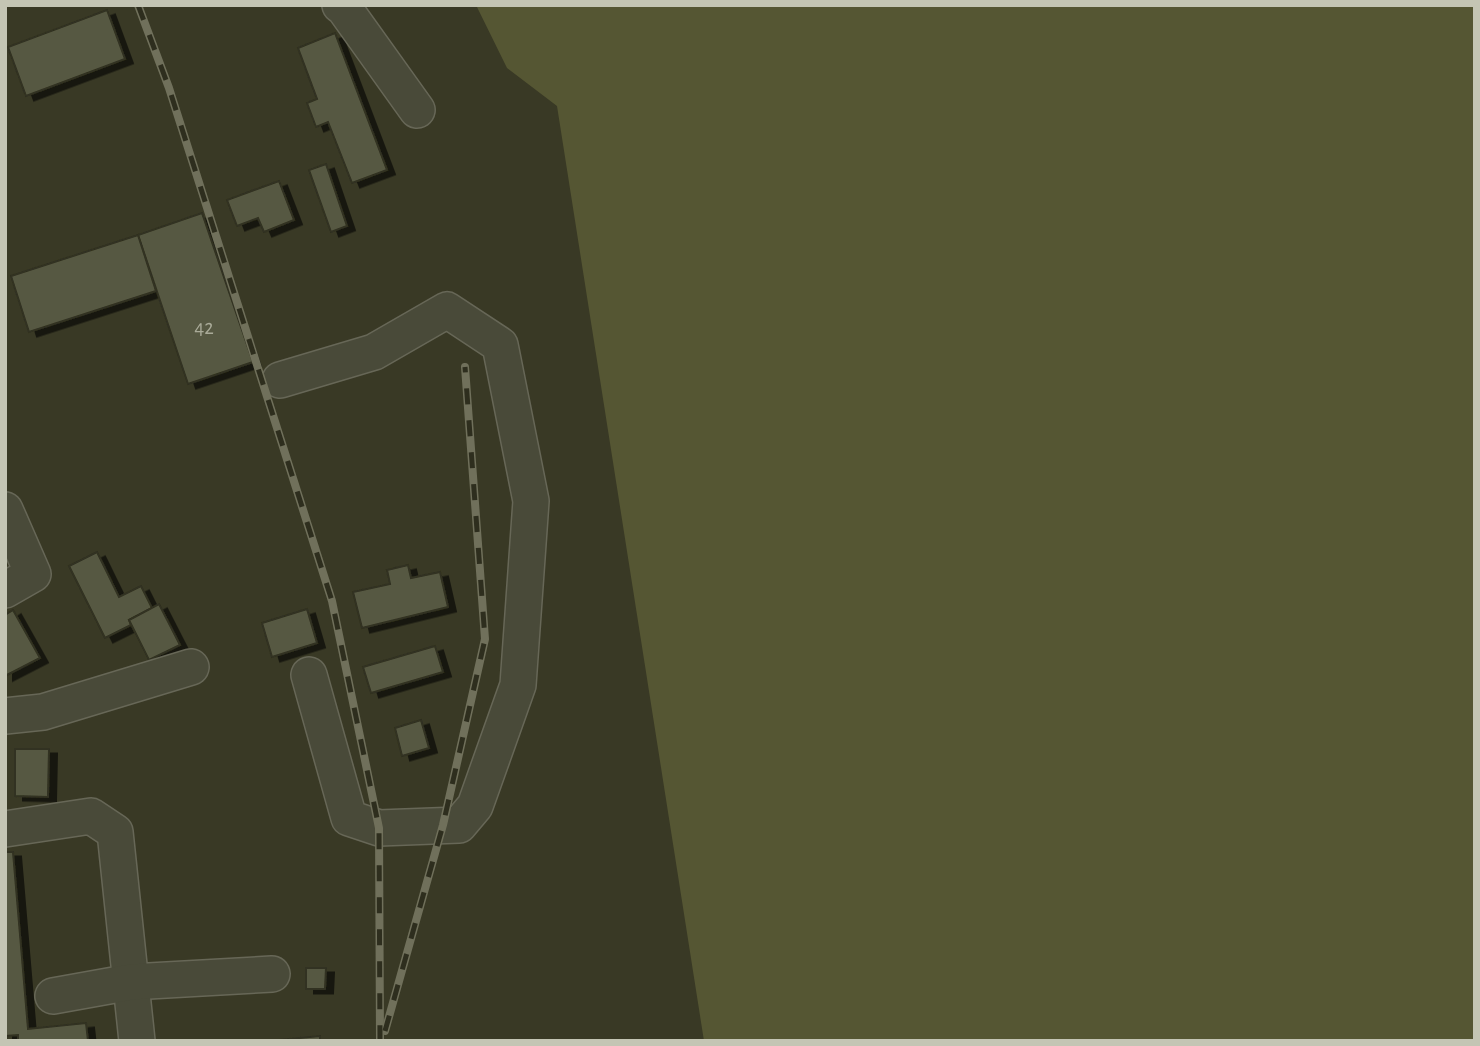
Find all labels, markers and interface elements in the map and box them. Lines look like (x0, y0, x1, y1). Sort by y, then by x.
house number: 42 (194, 317, 214, 338)

